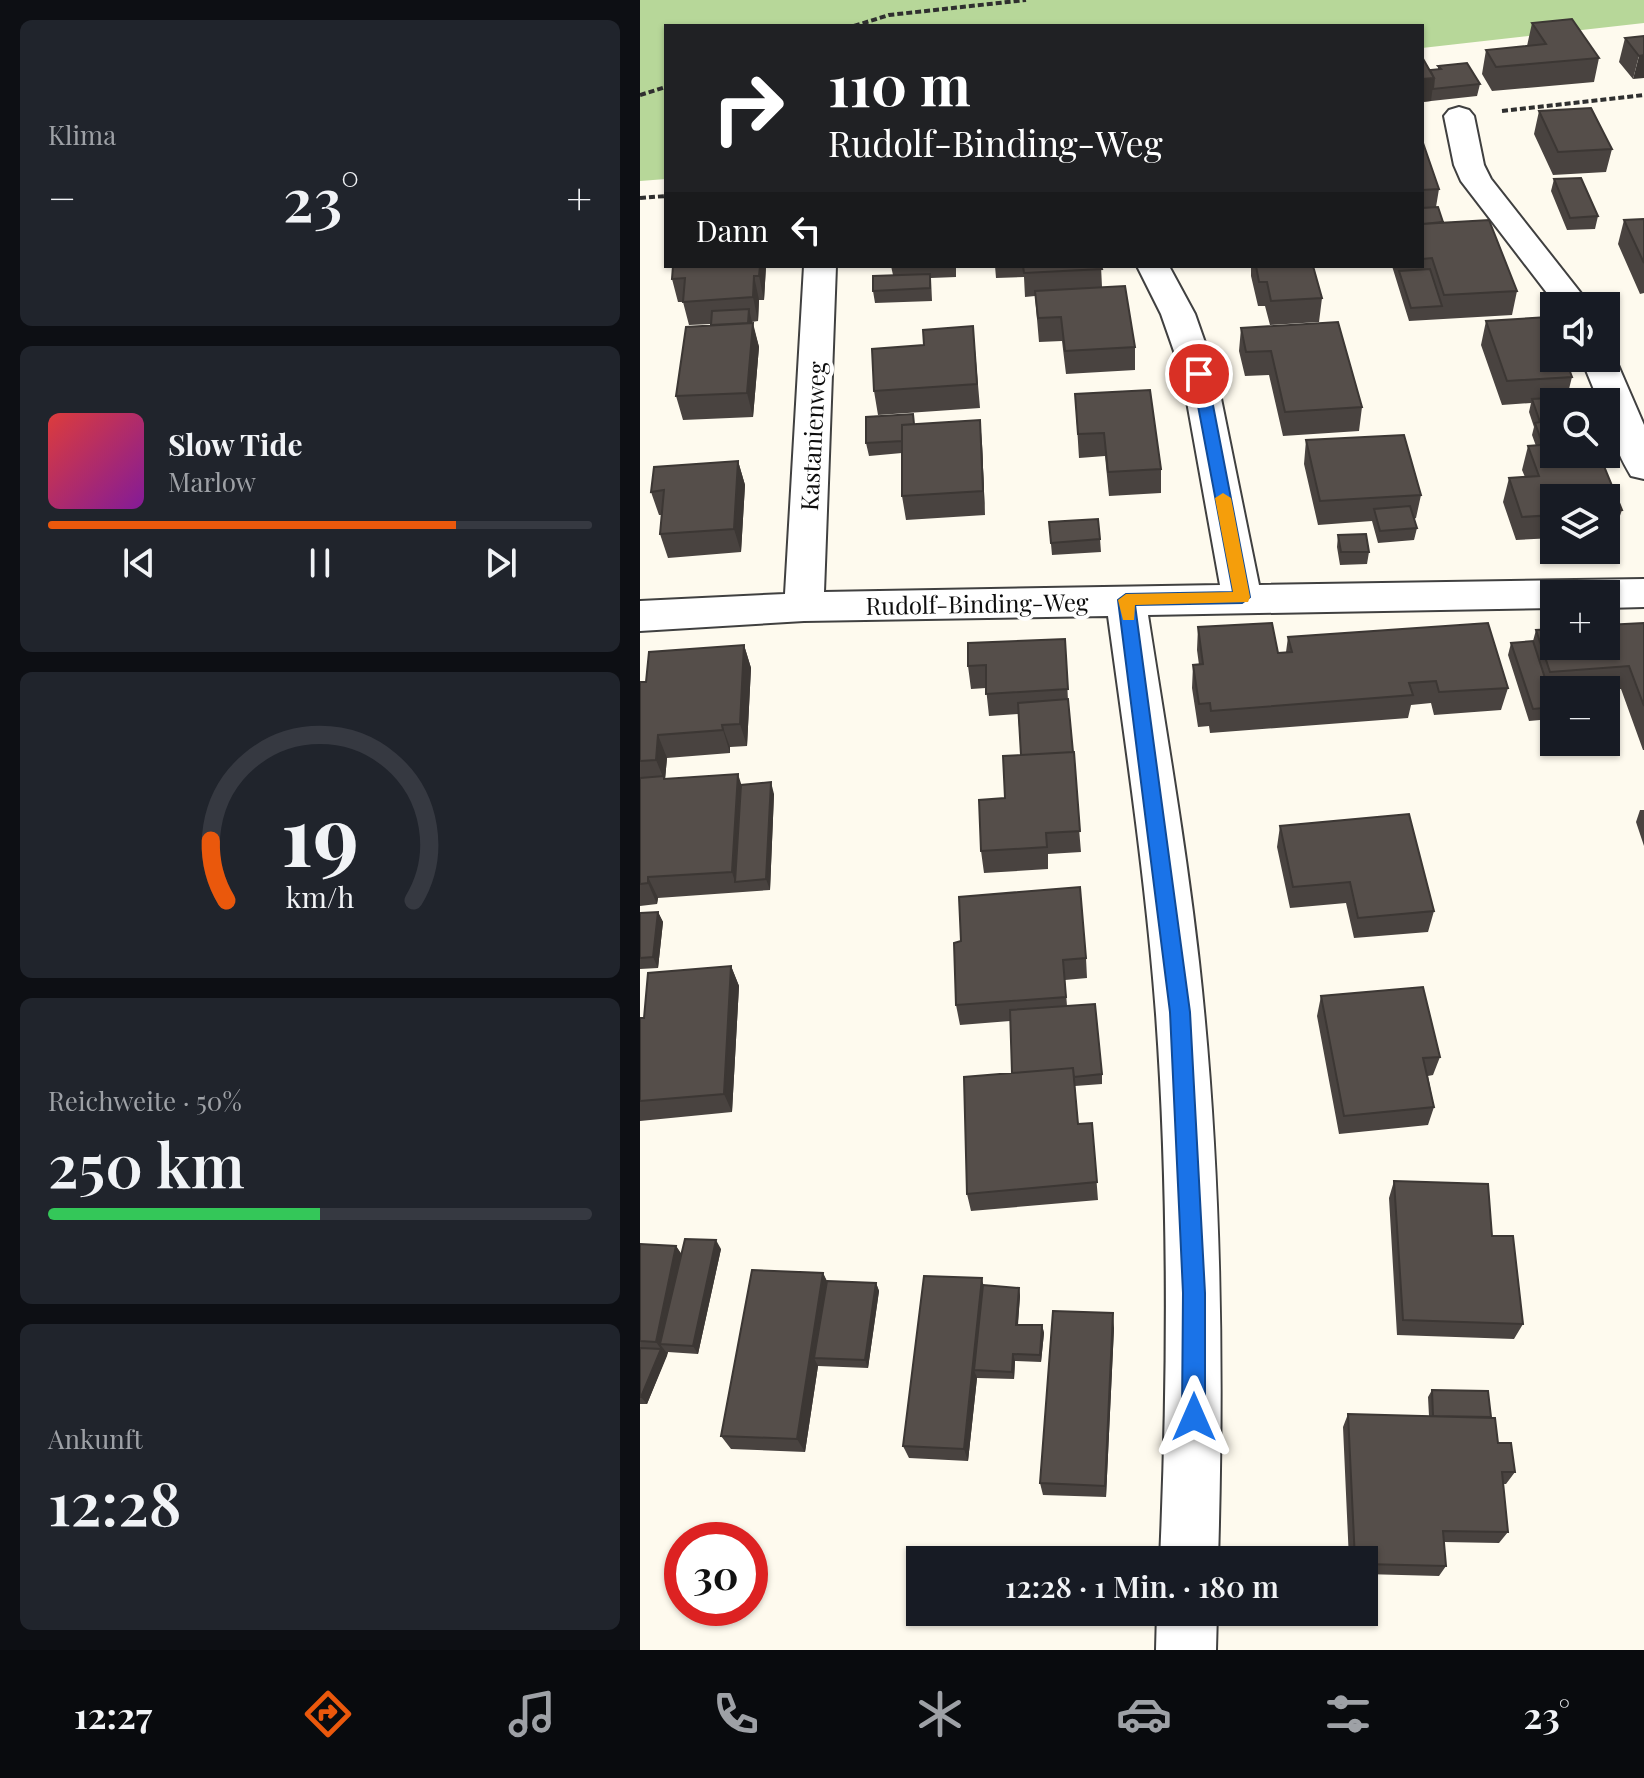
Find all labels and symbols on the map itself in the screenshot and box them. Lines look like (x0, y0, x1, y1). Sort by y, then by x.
pin (1165, 340, 1233, 408)
street label: Kastanienweg (792, 360, 832, 512)
street label: Rudolf-Binding-Weg (865, 585, 1089, 621)
position arrow (1152, 1375, 1236, 1459)
speed limit sign: 30 (664, 1522, 768, 1626)

